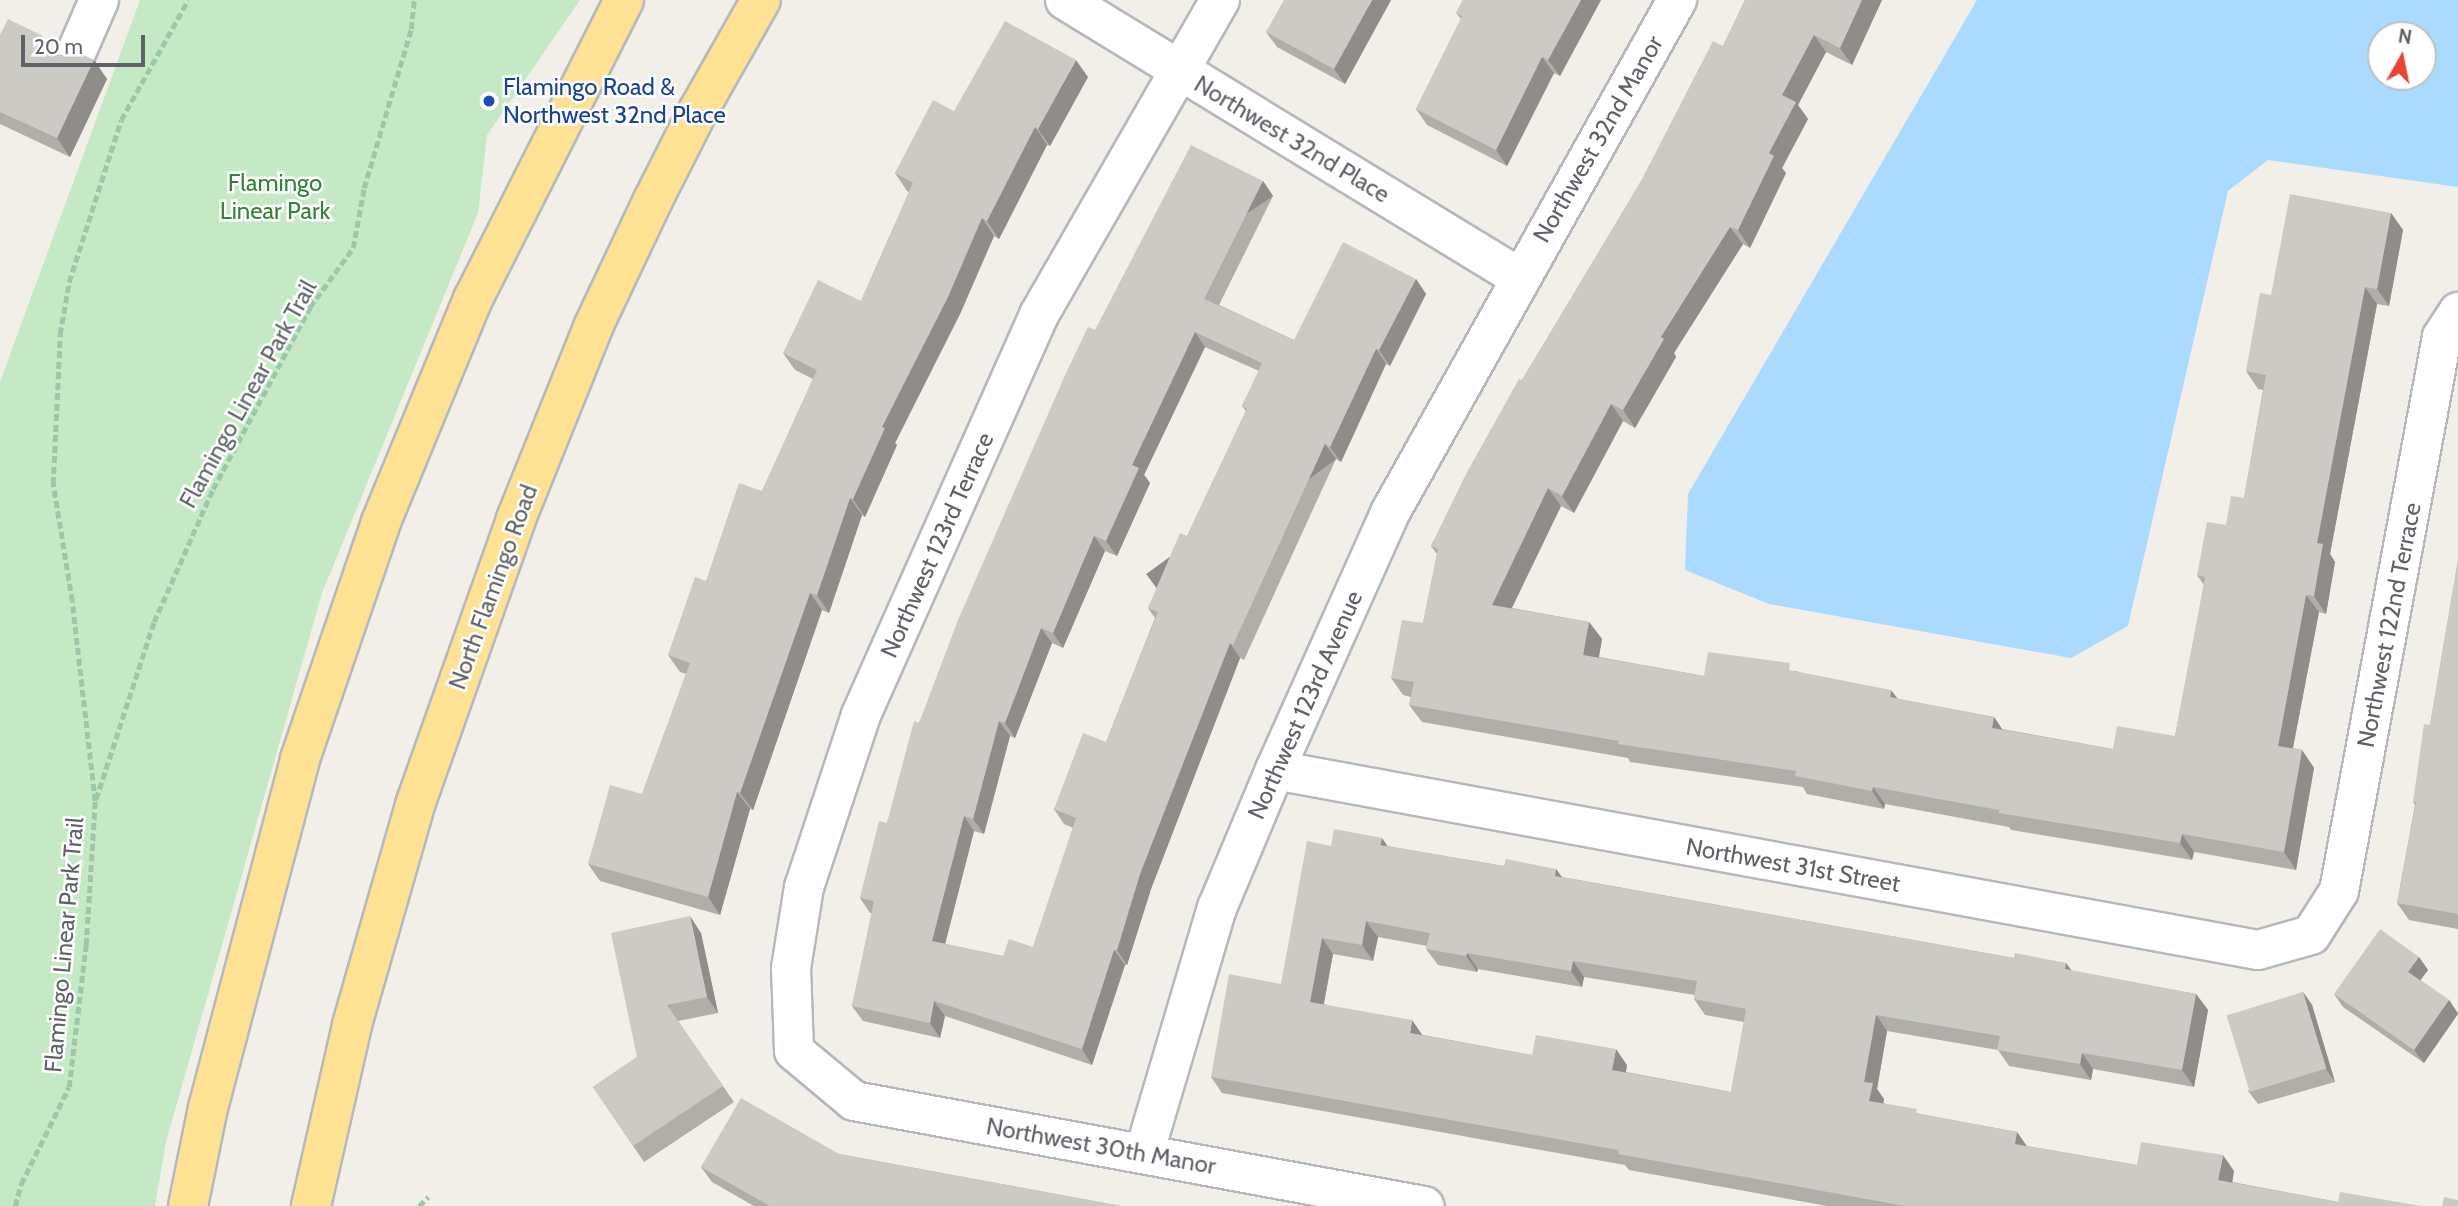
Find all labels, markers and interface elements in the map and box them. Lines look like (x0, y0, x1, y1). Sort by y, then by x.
scale bar (24, 21, 149, 65)
north arrow (2367, 21, 2437, 91)
text: N (2397, 24, 2413, 49)
street label: Northwest 32nd Manor (1527, 30, 1669, 248)
text: 20 m (34, 34, 83, 59)
street label: Northwest 32nd Place (1189, 69, 1395, 209)
place label: Flamingo Road & Northwest 32nd Place (503, 73, 726, 129)
marker: Flamingo Road & Northwest 32nd Place (481, 93, 497, 109)
park label: Flamingo Linear Park (220, 169, 330, 225)
street label: Flamingo Linear Park Trail (173, 275, 323, 513)
street label: Northwest 123rd Terrace (874, 428, 1000, 662)
street label: North Flamingo Road (443, 481, 543, 693)
street label: Northwest 122nd Terrace (2351, 500, 2427, 750)
street label: Northwest 123rd Avenue (1242, 586, 1368, 824)
street label: Flamingo Linear Park Trail (38, 816, 90, 1074)
street label: Northwest 31st Street (1684, 832, 1902, 898)
street label: Northwest 30th Manor (984, 1112, 1218, 1180)

